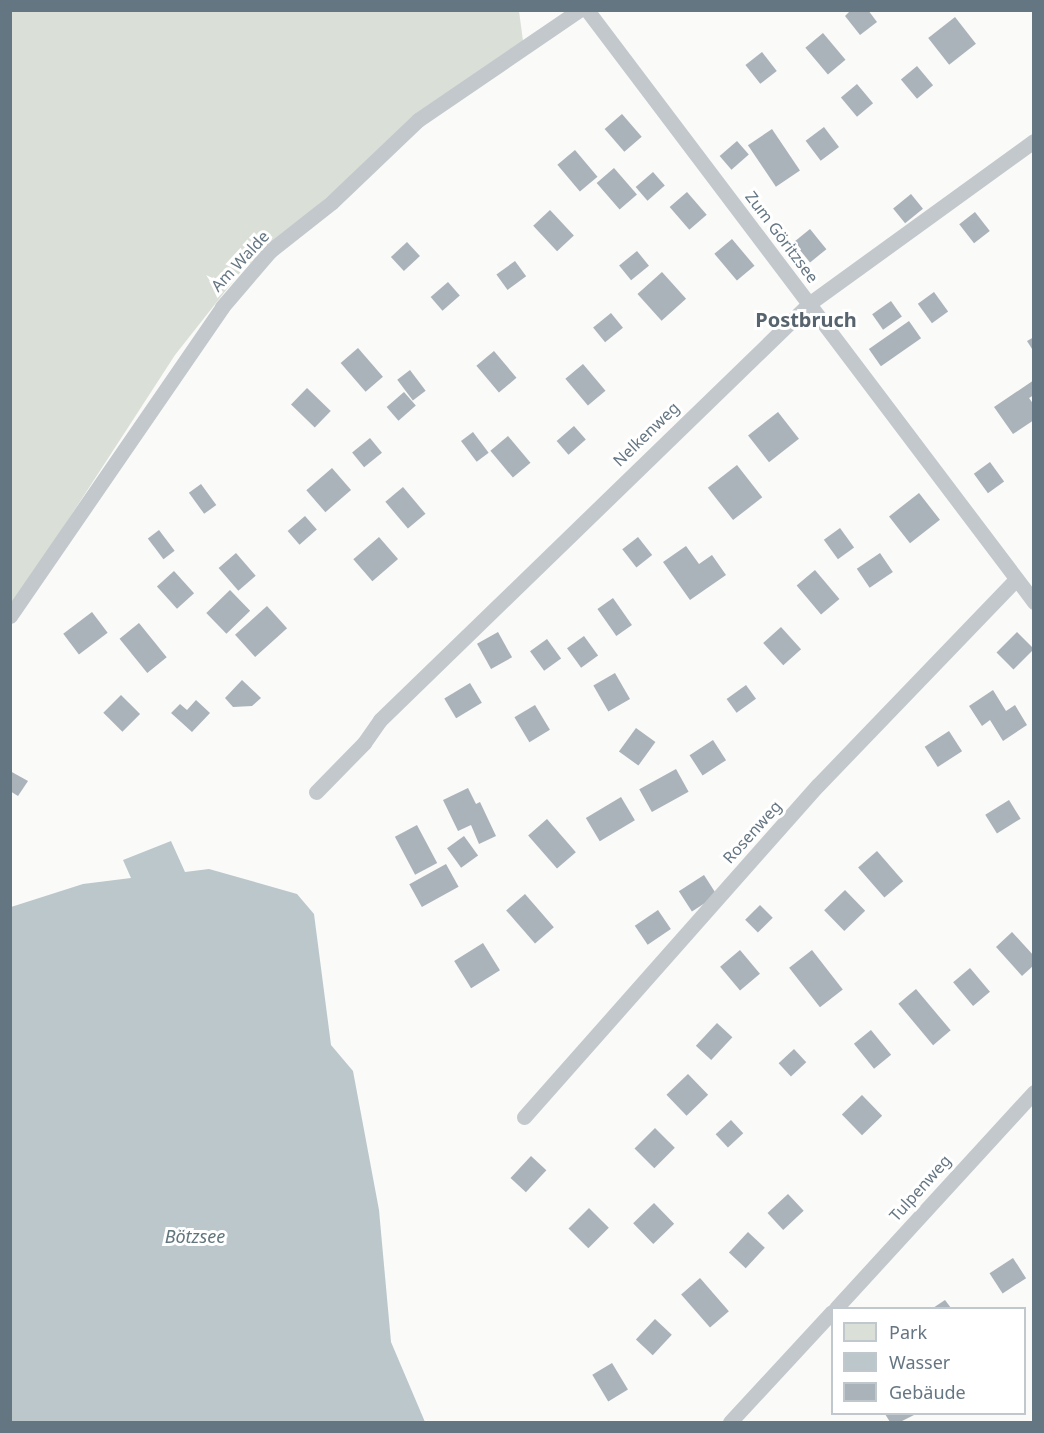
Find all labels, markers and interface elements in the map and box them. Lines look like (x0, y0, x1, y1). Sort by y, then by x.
street label: Zum Göritzsee (741, 188, 823, 286)
street label: Am Walde (207, 227, 273, 295)
district label: Postbruch (755, 307, 857, 331)
street label: Nelkenweg (609, 398, 683, 470)
street label: Rosenweg (719, 797, 785, 867)
street label: Tulpenweg (885, 1151, 955, 1225)
water label: Bötzsee (165, 1225, 225, 1247)
legend (831, 1307, 1026, 1415)
text: Park (889, 1320, 927, 1344)
text: Wasser (889, 1350, 950, 1374)
text: Gebäude (889, 1380, 966, 1404)

